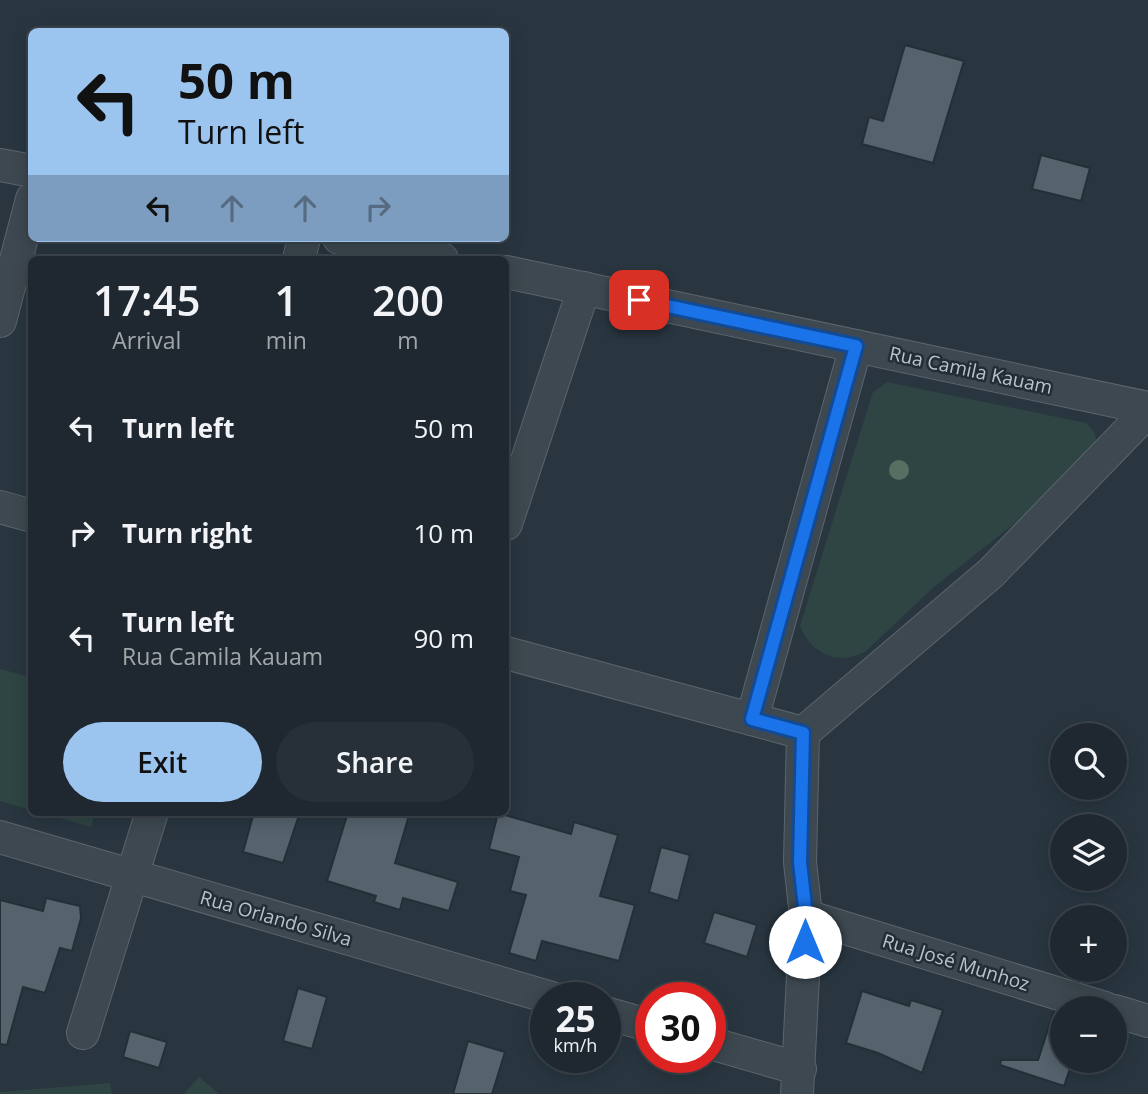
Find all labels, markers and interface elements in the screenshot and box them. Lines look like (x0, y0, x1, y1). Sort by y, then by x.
text: 50 m (178, 47, 295, 113)
icon: left (63, 56, 154, 147)
text: Turn left (178, 110, 304, 153)
icon: left (140, 189, 178, 227)
icon: ahead (213, 189, 251, 227)
icon: ahead (286, 189, 324, 227)
icon: right (359, 189, 397, 227)
pin (609, 270, 669, 330)
text: 17:45 (93, 271, 201, 328)
text: 1 (274, 271, 298, 328)
text: 200 (372, 271, 444, 328)
icon: arrive (620, 281, 658, 319)
text: Arrival (112, 324, 181, 356)
text: min (266, 324, 307, 356)
text: m (397, 324, 419, 356)
street label: Rua Camila Kauam (887, 340, 1055, 400)
icon: left (63, 409, 101, 447)
text: Turn left (122, 410, 234, 446)
text: 50 m (413, 410, 474, 446)
icon: right (63, 514, 101, 552)
text: Turn right (122, 515, 253, 551)
text: 10 m (413, 515, 474, 551)
text: Turn left (122, 604, 234, 640)
icon: left (63, 619, 101, 657)
text: 90 m (413, 620, 474, 656)
text: Rua Camila Kauam (122, 640, 323, 672)
button: Exit (63, 722, 262, 802)
button: Share (276, 722, 474, 802)
map controls (1050, 723, 1127, 1073)
button: search (1050, 723, 1127, 800)
button: layers (1050, 814, 1127, 891)
street label: Rua Orlando Silva (197, 884, 355, 952)
position arrow (768, 905, 842, 979)
button: + (1050, 905, 1127, 982)
street label: Rua José Munhoz (879, 927, 1033, 997)
speed limit sign: 30 (635, 982, 726, 1073)
text: 25 (555, 995, 596, 1042)
button: − (1050, 996, 1127, 1073)
text: km/h (554, 1033, 597, 1057)

